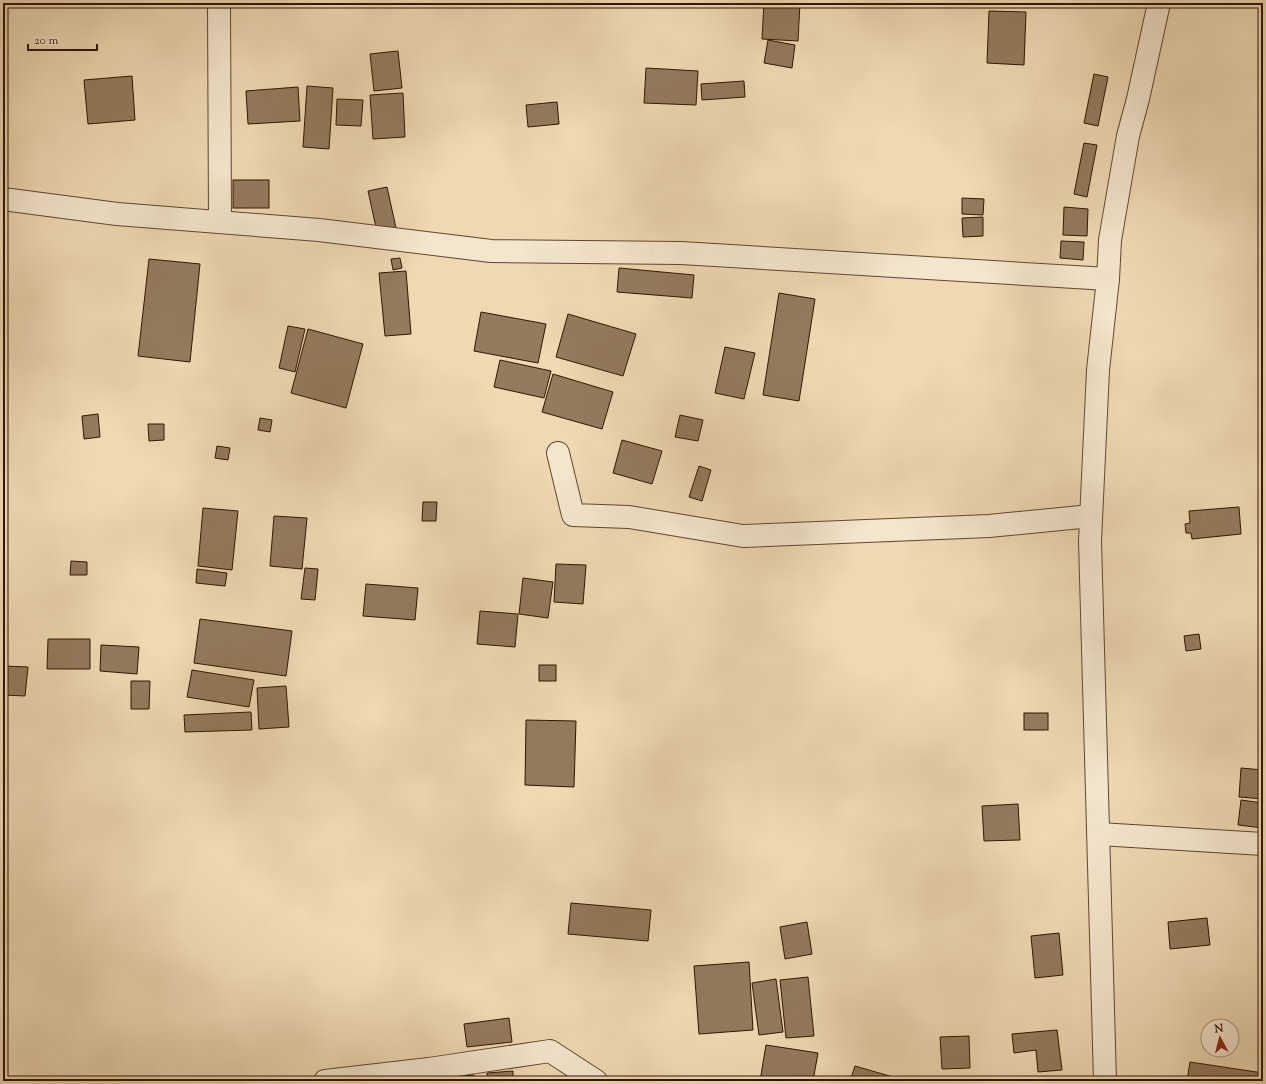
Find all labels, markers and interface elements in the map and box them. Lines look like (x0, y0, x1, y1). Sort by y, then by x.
scale bar (28, 26, 97, 52)
text: 20 m (34, 32, 59, 50)
north arrow (1200, 1018, 1240, 1058)
text: N (1213, 1021, 1224, 1038)

